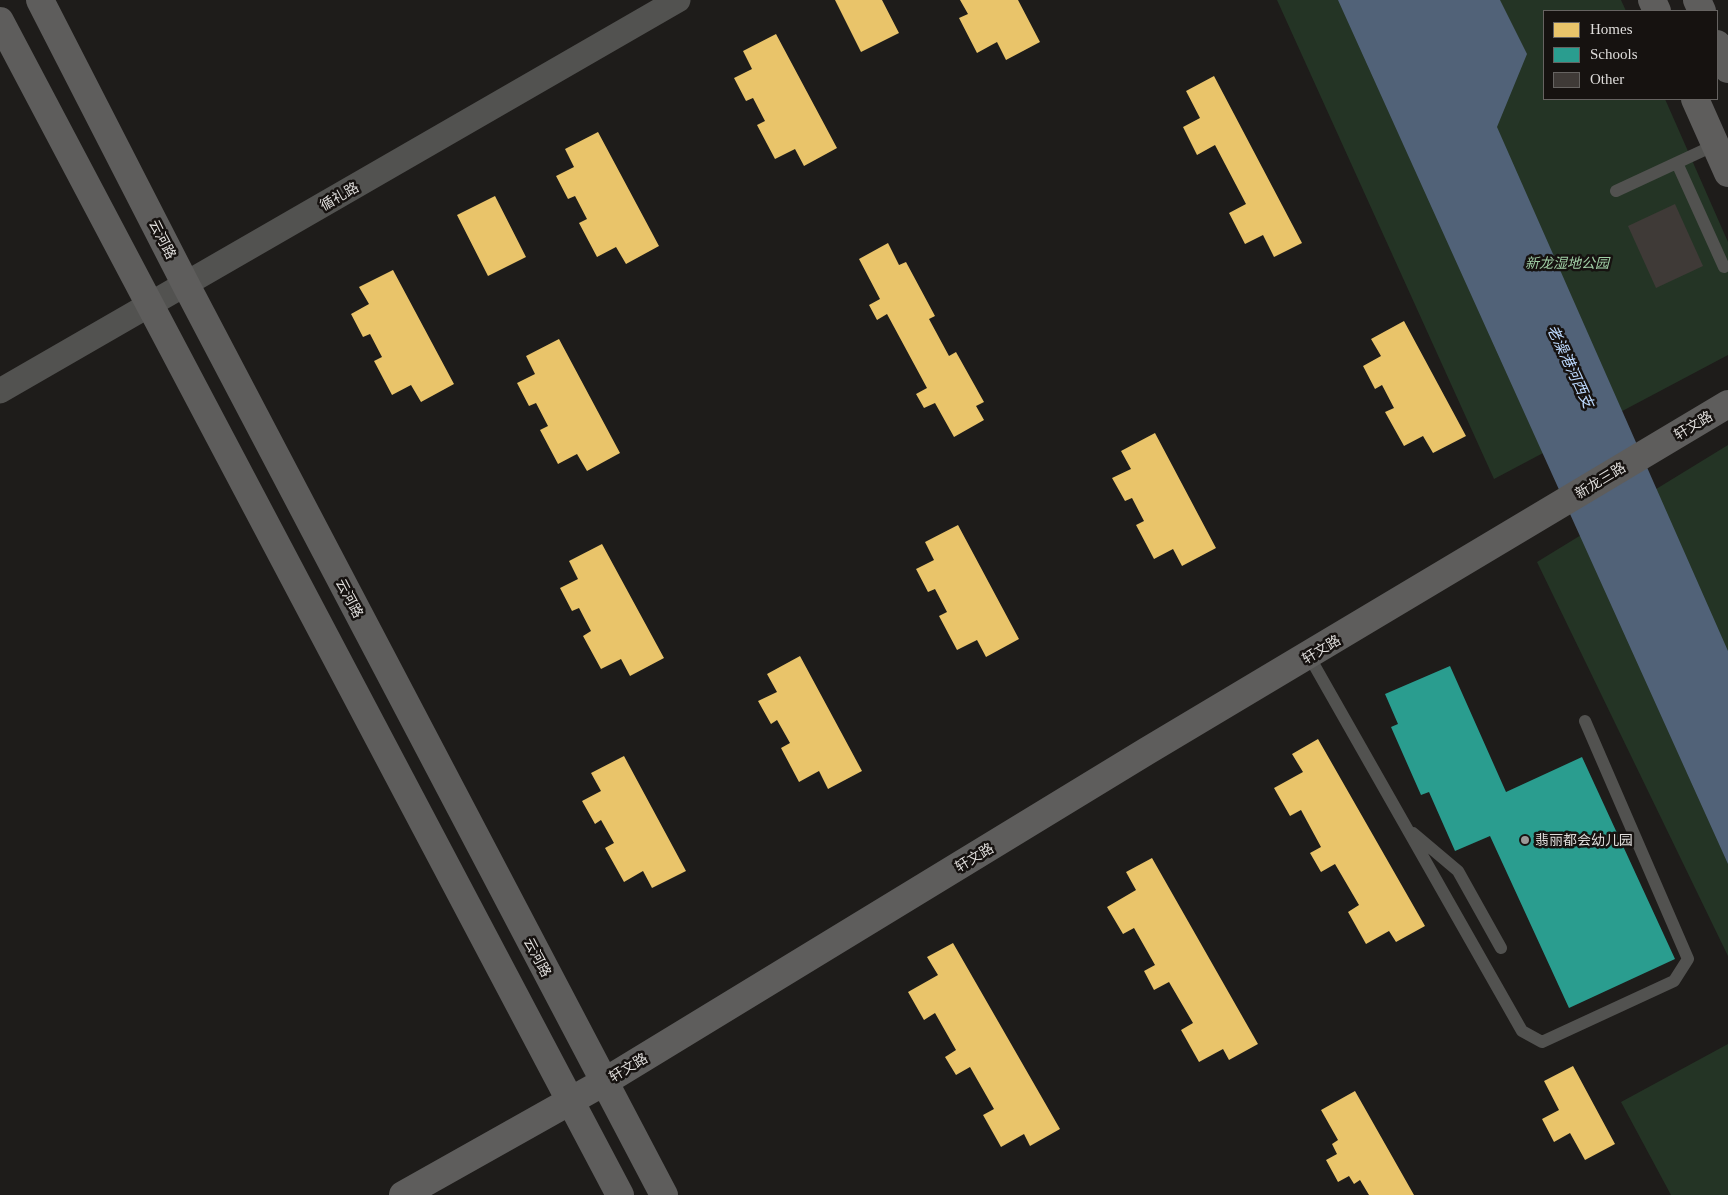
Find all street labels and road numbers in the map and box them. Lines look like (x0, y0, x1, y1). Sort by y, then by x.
street label: 循礼路 (317, 178, 361, 214)
street label: 云河路 (146, 216, 180, 262)
street label: 轩文路 (1671, 407, 1715, 443)
street label: 新龙三路 (1572, 458, 1628, 502)
street label: 云河路 (333, 576, 367, 620)
street label: 轩文路 (1299, 631, 1343, 667)
street label: 轩文路 (952, 839, 996, 875)
street label: 云河路 (521, 935, 555, 979)
street label: 轩文路 (606, 1049, 650, 1085)

